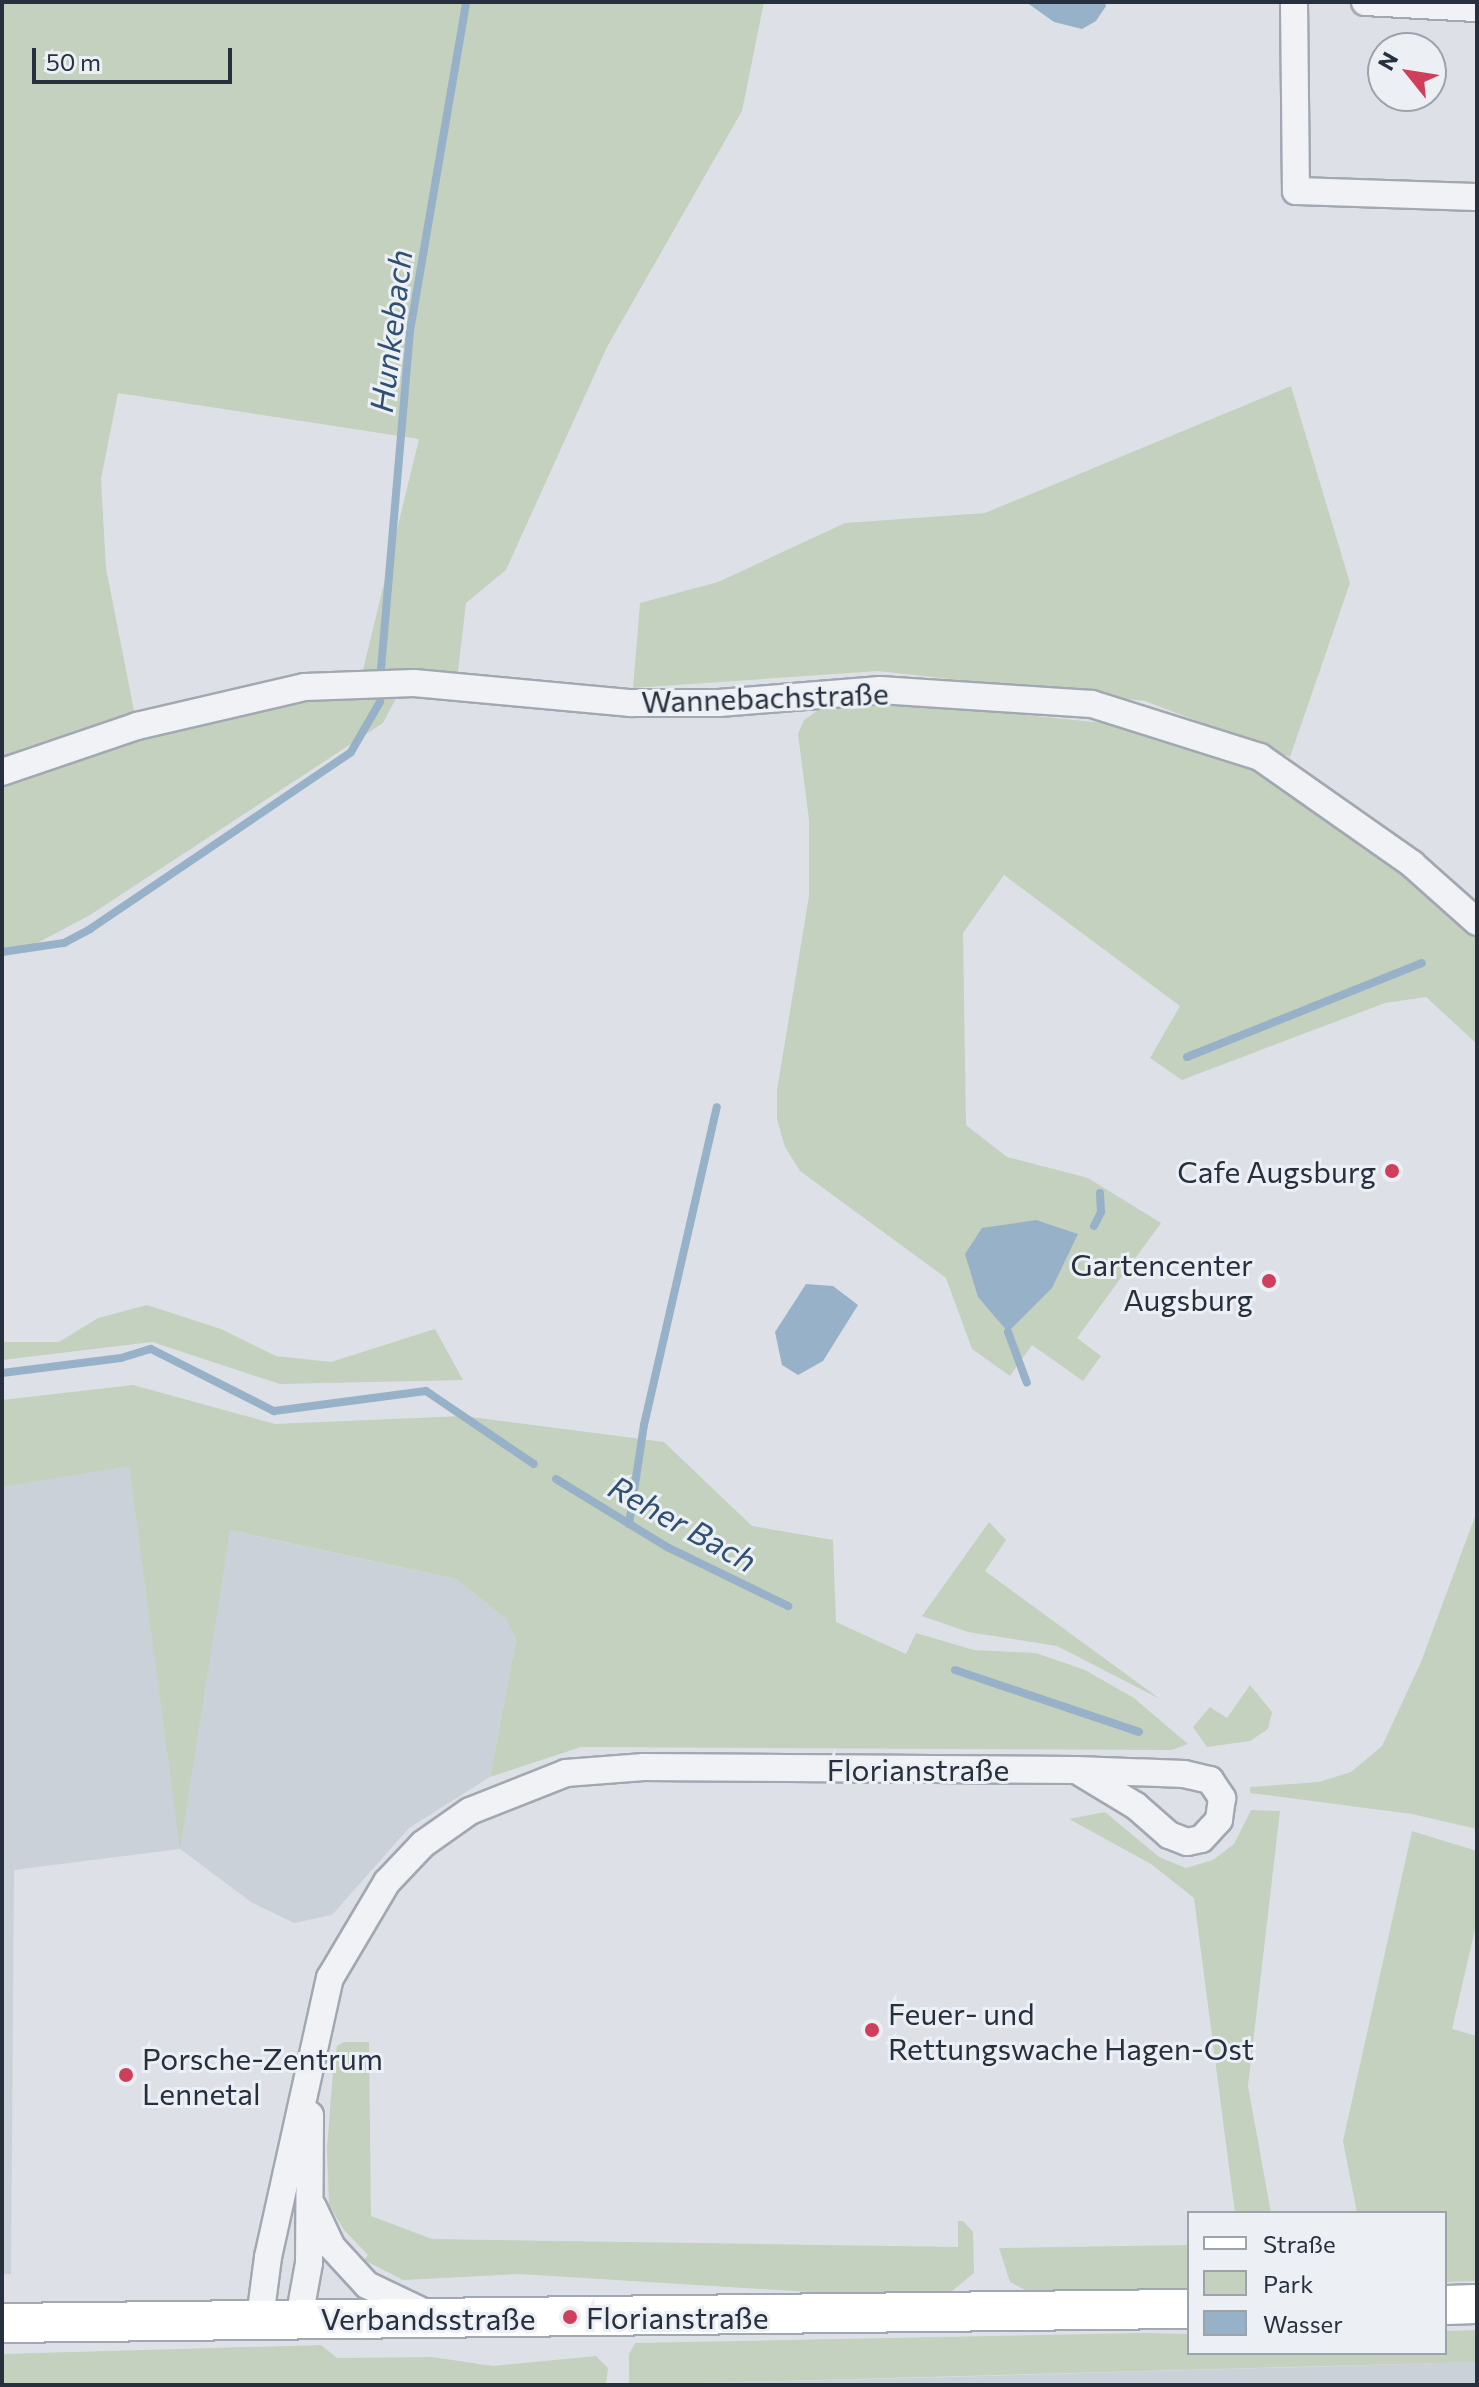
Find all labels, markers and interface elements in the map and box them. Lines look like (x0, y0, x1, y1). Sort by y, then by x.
scale bar (36, 32, 236, 82)
north arrow (1367, 32, 1447, 112)
text: 50 m (46, 47, 101, 76)
text: N (1372, 47, 1403, 75)
water label: Hunkebach (361, 248, 419, 414)
street label: Wannebachstraße (641, 675, 889, 719)
place label: Cafe Augsburg (1177, 1153, 1376, 1189)
marker: Cafe Augsburg (1383, 1162, 1401, 1180)
place label: Gartencenter Augsburg (1070, 1246, 1253, 1316)
marker: Gartencenter Augsburg (1260, 1272, 1278, 1290)
water label: Reher Bach (602, 1467, 764, 1579)
street label: Florianstraße (827, 1751, 1009, 1787)
place label: Feuer- und Rettungswache Hagen-Ost (888, 1995, 1254, 2066)
marker: Feuer- und Rettungswache Hagen-Ost (863, 2021, 881, 2039)
place label: Porsche-Zentrum Lennetal (142, 2040, 383, 2110)
marker: Porsche-Zentrum Lennetal (117, 2066, 135, 2084)
legend (1187, 2211, 1447, 2355)
text: Straße (1263, 2229, 1336, 2258)
text: Park (1263, 2269, 1313, 2298)
place label: Florianstraße (586, 2299, 769, 2335)
street label: Verbandsstraße (320, 2300, 536, 2336)
marker: Florianstraße (561, 2308, 579, 2326)
text: Wasser (1263, 2309, 1343, 2338)

